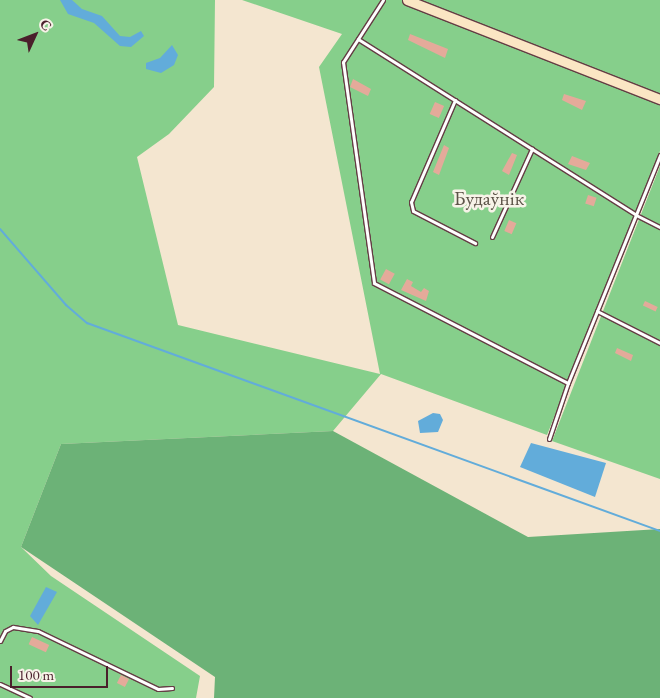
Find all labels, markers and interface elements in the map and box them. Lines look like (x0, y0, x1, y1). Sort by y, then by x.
north arrow (10, 10, 60, 60)
text: С (36, 15, 56, 35)
park label: Будаўнік (454, 186, 524, 210)
scale bar (12, 656, 110, 688)
text: 100 m (18, 665, 54, 684)

